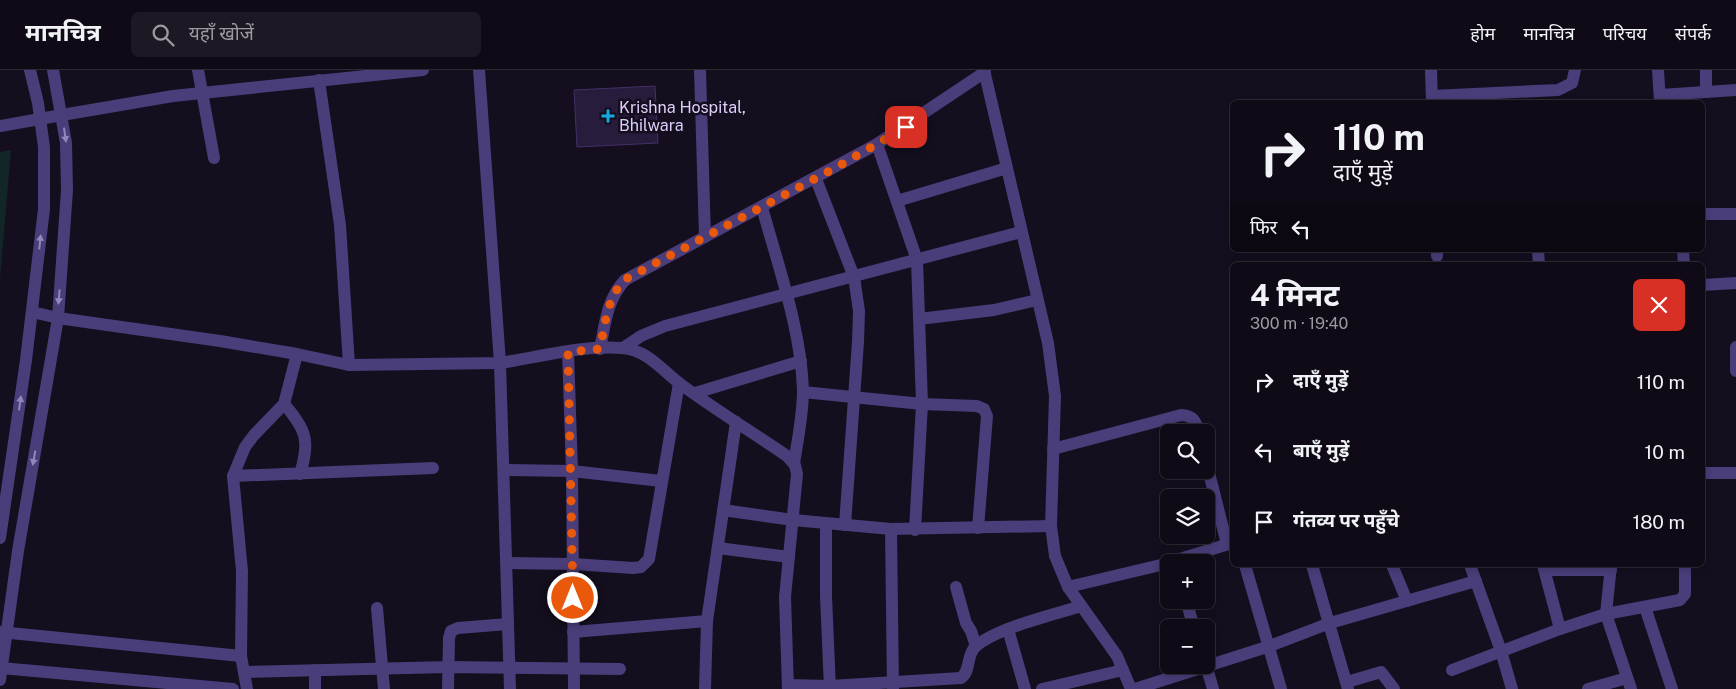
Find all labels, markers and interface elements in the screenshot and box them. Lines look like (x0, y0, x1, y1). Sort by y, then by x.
search box (131, 12, 481, 57)
text: मानचित्र (25, 18, 101, 46)
icon: search (149, 21, 177, 49)
text: यहाँ खोजें (189, 22, 254, 44)
text: होम (1470, 23, 1495, 44)
text: मानचित्र (1523, 23, 1575, 44)
text: परिचय (1603, 23, 1647, 44)
text: संपर्क (1675, 23, 1711, 44)
place label: Krishna Hospital, Bhilwara (619, 98, 746, 135)
pin (885, 106, 927, 148)
marker: Krishna Hospital, Bhilwara (601, 109, 615, 123)
icon: arrive (892, 113, 920, 141)
text: 110 m (1333, 117, 1425, 158)
icon: right (1250, 120, 1315, 185)
one-way arrow (61, 127, 69, 143)
text: दाएँ मुड़ें (1333, 159, 1393, 185)
icon: left (1287, 215, 1315, 243)
text: फिर (1250, 216, 1277, 238)
one-way arrow (36, 233, 44, 249)
text: 4 मिनट (1250, 277, 1339, 313)
button: close (1633, 279, 1685, 331)
one-way arrow (55, 290, 63, 306)
text: 300 m · 19:40 (1250, 314, 1348, 333)
icon: right (1250, 368, 1278, 396)
text: दाएँ मुड़ें (1293, 369, 1348, 391)
text: 110 m (1637, 371, 1685, 393)
one-way arrow (16, 395, 24, 411)
map controls (1160, 424, 1215, 674)
button: search (1160, 424, 1215, 479)
icon: left (1250, 438, 1278, 466)
text: बाएँ मुड़ें (1293, 439, 1349, 461)
text: 10 m (1645, 441, 1685, 463)
one-way arrow (29, 450, 37, 466)
button: layers (1160, 489, 1215, 544)
icon: arrive (1250, 508, 1278, 536)
text: गंतव्य पर पहुँचे (1293, 509, 1399, 531)
text: 180 m (1632, 511, 1685, 533)
button: + (1160, 554, 1215, 609)
position arrow (546, 571, 598, 623)
button: − (1160, 619, 1215, 674)

